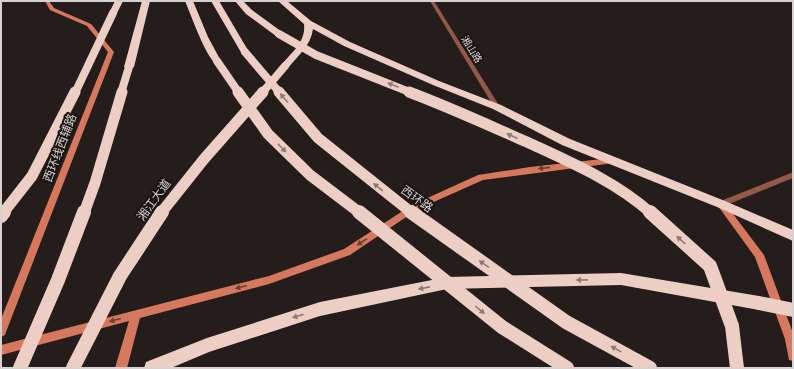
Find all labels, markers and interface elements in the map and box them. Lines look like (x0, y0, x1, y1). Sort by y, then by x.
street label: 湘山路 (458, 33, 485, 65)
one-way arrow (386, 81, 398, 87)
one-way arrow (280, 93, 289, 104)
street label: 西环线西辅路 (40, 112, 79, 184)
one-way arrow (507, 133, 518, 139)
one-way arrow (277, 143, 287, 152)
one-way arrow (538, 165, 550, 171)
street label: 湘江大道 (133, 176, 174, 224)
street label: 西环路 (398, 182, 436, 215)
one-way arrow (373, 183, 384, 192)
one-way arrow (676, 235, 686, 244)
one-way arrow (357, 238, 367, 246)
one-way arrow (478, 260, 489, 268)
one-way arrow (575, 277, 588, 283)
one-way arrow (234, 284, 246, 290)
one-way arrow (418, 285, 430, 291)
one-way arrow (475, 305, 486, 314)
one-way arrow (291, 313, 303, 319)
one-way arrow (108, 317, 120, 323)
one-way arrow (610, 346, 622, 353)

